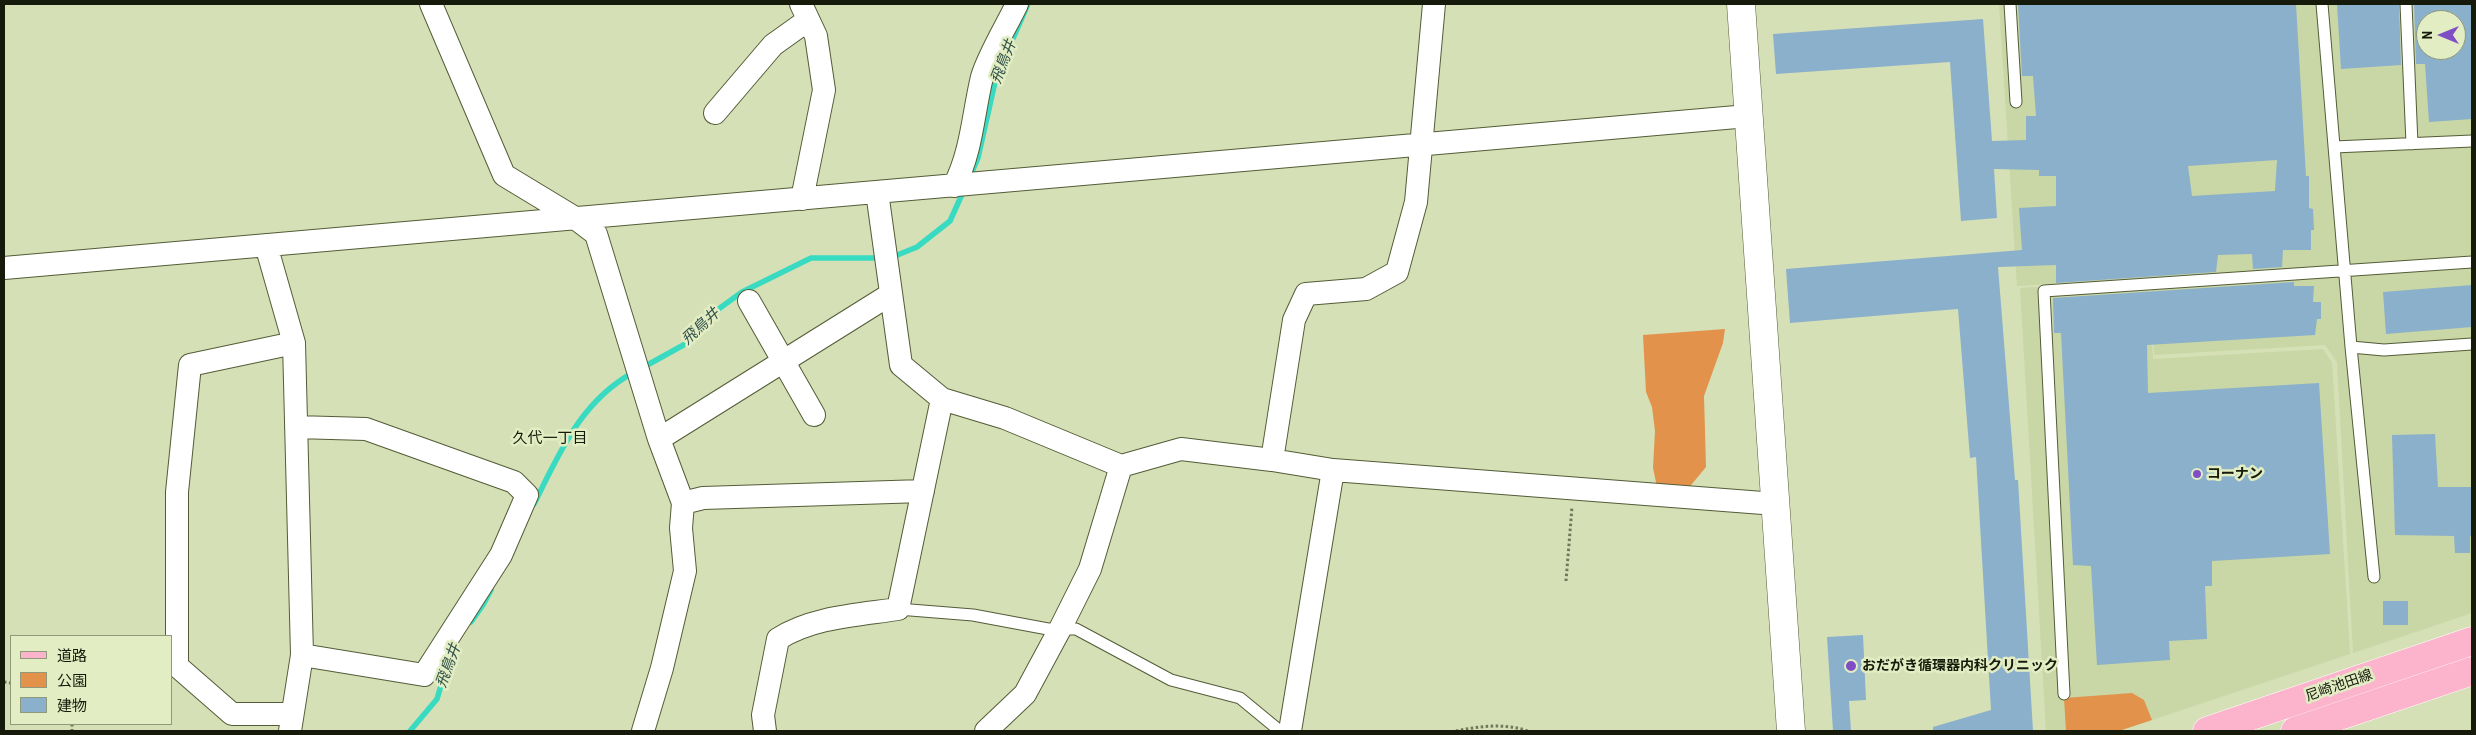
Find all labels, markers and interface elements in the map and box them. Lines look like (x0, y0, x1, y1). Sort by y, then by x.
north arrow (2416, 10, 2466, 60)
text: N (2418, 31, 2436, 39)
water label: 飛鳥井 (988, 38, 1020, 86)
water label: 飛鳥井 (678, 305, 724, 349)
district label: 久代一丁目 (513, 430, 587, 448)
place label: コーナン (2207, 466, 2263, 482)
marker: コーナン (2191, 468, 2203, 480)
legend (10, 635, 172, 725)
water label: 飛鳥井 (433, 642, 465, 690)
text: 道路 (57, 645, 87, 666)
place label: おだがき循環器内科クリニック (1862, 658, 2058, 674)
marker: おだがき循環器内科クリニック (1844, 659, 1858, 673)
street label: 尼崎池田線 (2303, 667, 2375, 705)
text: 公園 (57, 670, 87, 691)
text: 建物 (57, 695, 87, 716)

